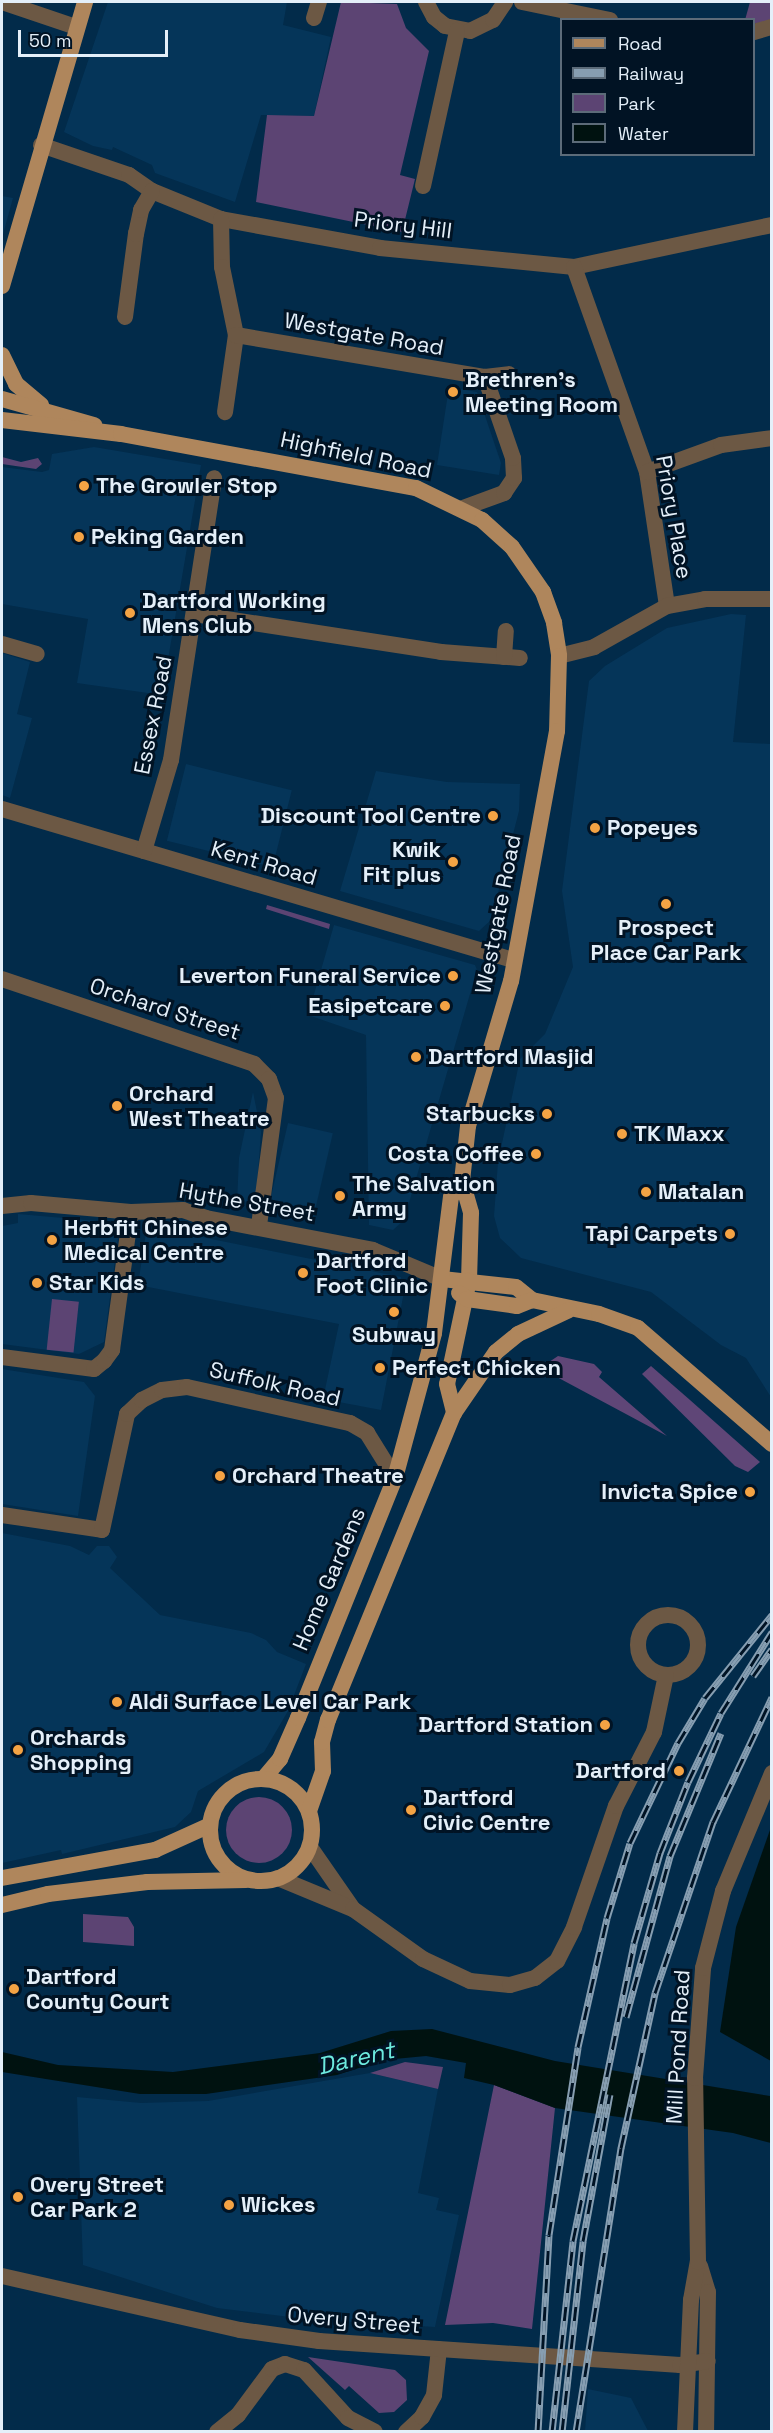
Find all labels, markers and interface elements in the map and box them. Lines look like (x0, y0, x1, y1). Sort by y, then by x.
scale bar (21, 18, 171, 56)
legend (560, 18, 755, 156)
text: 50 m (29, 29, 71, 52)
text: Road (618, 32, 662, 55)
text: Railway (618, 62, 684, 85)
text: Park (618, 92, 655, 115)
text: Water (618, 122, 669, 145)
street label: Priory Hill (353, 206, 453, 244)
street label: Westgate Road (282, 307, 446, 361)
place label: Brethren's Meeting Room (465, 366, 618, 418)
marker: Brethren's Meeting Room (446, 385, 460, 399)
street label: Highfield Road (278, 426, 434, 484)
street label: Priory Place (650, 453, 698, 581)
place label: The Growler Stop (96, 473, 278, 499)
marker: The Growler Stop (77, 479, 91, 493)
place label: Peking Garden (91, 524, 244, 550)
marker: Peking Garden (72, 530, 86, 544)
place label: Dartford Working Mens Club (142, 587, 326, 638)
marker: Dartford Working Mens Club (123, 606, 137, 620)
street label: Essex Road (129, 653, 177, 777)
place label: Discount Tool Centre (260, 803, 481, 829)
marker: Discount Tool Centre (486, 809, 500, 823)
place label: Popeyes (607, 815, 698, 841)
marker: Popeyes (588, 821, 602, 835)
street label: Westgate Road (470, 832, 526, 996)
street label: Kent Road (208, 835, 320, 891)
place label: Kwik Fit plus (363, 836, 441, 888)
marker: Kwik Fit plus (446, 855, 460, 869)
marker: Prospect Place Car Park (659, 897, 673, 911)
place label: Prospect Place Car Park (591, 914, 741, 966)
place label: Leverton Funeral Service (179, 963, 441, 989)
marker: Leverton Funeral Service (446, 969, 460, 983)
street label: Orchard Street (86, 972, 244, 1046)
place label: Easipetcare (308, 993, 433, 1019)
marker: Easipetcare (438, 999, 452, 1013)
place label: Dartford Masjid (428, 1044, 594, 1070)
marker: Dartford Masjid (409, 1050, 423, 1064)
place label: Orchard West Theatre (129, 1080, 270, 1132)
marker: Orchard West Theatre (110, 1099, 124, 1113)
place label: Starbucks (426, 1101, 535, 1127)
marker: Starbucks (540, 1107, 554, 1121)
place label: TK Maxx (634, 1121, 724, 1147)
marker: TK Maxx (615, 1127, 629, 1141)
place label: Costa Coffee (388, 1141, 524, 1167)
marker: Costa Coffee (529, 1147, 543, 1161)
place label: The Salvation Army (352, 1170, 495, 1222)
street label: Hythe Street (177, 1177, 317, 1227)
place label: Matalan (658, 1179, 744, 1205)
marker: Matalan (639, 1185, 653, 1199)
marker: The Salvation Army (333, 1189, 347, 1203)
place label: Herbfit Chinese Medical Centre (64, 1214, 228, 1266)
place label: Tapi Carpets (585, 1221, 718, 1247)
marker: Tapi Carpets (723, 1227, 737, 1241)
marker: Herbfit Chinese Medical Centre (45, 1233, 59, 1247)
place label: Dartford Foot Clinic (316, 1247, 428, 1298)
marker: Dartford Foot Clinic (294, 1264, 312, 1282)
place label: Star Kids (49, 1270, 145, 1296)
marker: Star Kids (30, 1276, 44, 1290)
marker: Subway (387, 1305, 401, 1319)
place label: Subway (352, 1322, 436, 1348)
place label: Perfect Chicken (392, 1355, 561, 1381)
street label: Suffolk Road (207, 1356, 343, 1412)
marker: Perfect Chicken (373, 1361, 387, 1375)
place label: Orchard Theatre (232, 1463, 404, 1489)
marker: Orchard Theatre (213, 1469, 227, 1483)
place label: Invicta Spice (601, 1479, 738, 1505)
marker: Invicta Spice (743, 1485, 757, 1499)
street label: Home Gardens (287, 1503, 371, 1655)
place label: Aldi Surface Level Car Park (129, 1689, 411, 1715)
marker: Aldi Surface Level Car Park (110, 1695, 124, 1709)
place label: Dartford Station (419, 1712, 593, 1738)
marker: Dartford Station (598, 1718, 612, 1732)
place label: Orchards Shopping (30, 1724, 132, 1776)
marker: Orchards Shopping (11, 1743, 25, 1757)
place label: Dartford (575, 1758, 666, 1784)
marker: Dartford (670, 1762, 688, 1780)
place label: Dartford Civic Centre (423, 1784, 551, 1836)
marker: Dartford Civic Centre (404, 1803, 418, 1817)
place label: Dartford County Court (26, 1963, 170, 2014)
street label: Mill Pond Road (661, 1969, 695, 2125)
marker: Dartford County Court (7, 1982, 21, 1996)
water label: Darent (315, 2035, 397, 2081)
place label: Overy Street Car Park 2 (30, 2171, 164, 2222)
marker: Overy Street Car Park 2 (11, 2190, 25, 2204)
place label: Wickes (241, 2192, 315, 2218)
marker: Wickes (222, 2198, 236, 2212)
street label: Overy Street (286, 2301, 422, 2339)

